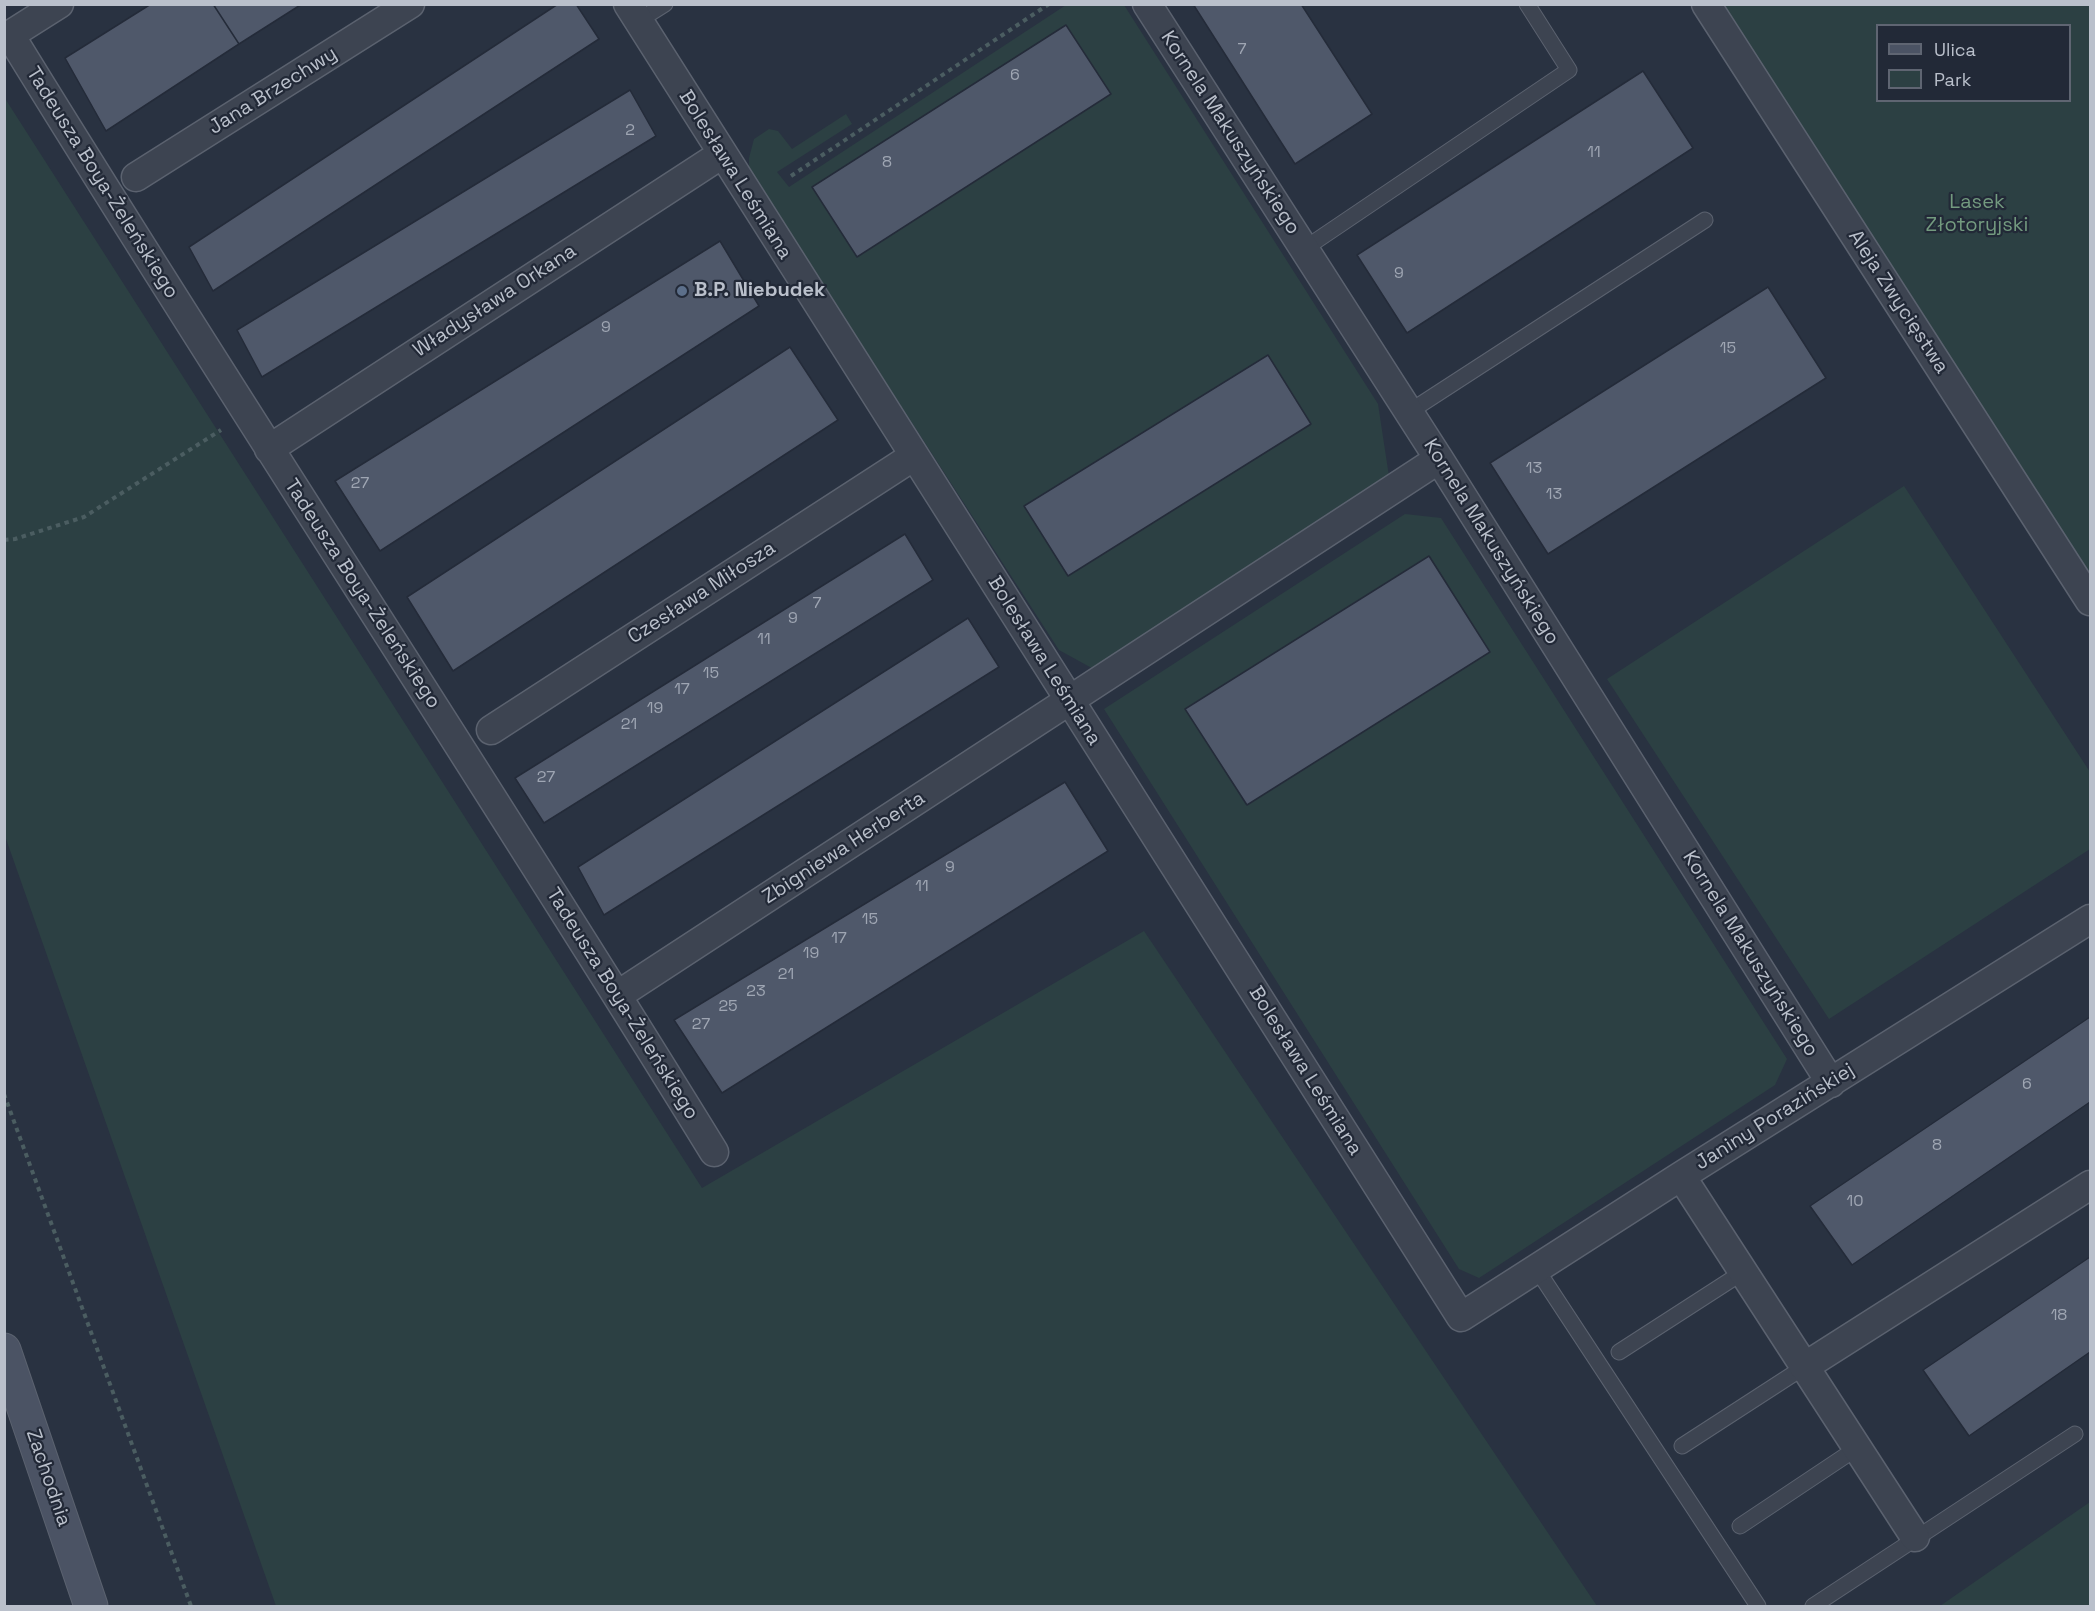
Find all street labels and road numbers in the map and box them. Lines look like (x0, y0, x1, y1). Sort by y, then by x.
street label: Kornela Makuszyńskiego (1155, 27, 1305, 239)
street label: Jana Brzechwy (204, 42, 342, 140)
street label: Tadeusza Boya-Żeleńskiego (21, 63, 183, 303)
street label: Bolesława Leśmiana (673, 86, 797, 264)
street label: Aleja Zwycięstwa (1843, 226, 1953, 378)
street label: Władysława Orkana (409, 239, 581, 363)
street label: Kornela Makuszyńskiego (1418, 435, 1564, 649)
street label: Tadeusza Boya-Żeleńskiego (279, 475, 445, 713)
street label: Czesława Miłosza (624, 536, 780, 650)
street label: Bolesława Leśmiana (982, 572, 1106, 750)
street label: Zbigniewa Herberta (758, 787, 930, 909)
street label: Kornela Makuszyńskiego (1677, 847, 1823, 1061)
street label: Tadeusza Boya-Żeleńskiego (541, 884, 703, 1124)
street label: Bolesława Leśmiana (1243, 982, 1367, 1160)
street label: Janiny Porazińskiej (1691, 1058, 1859, 1176)
street label: Zachodnia (20, 1426, 76, 1530)

